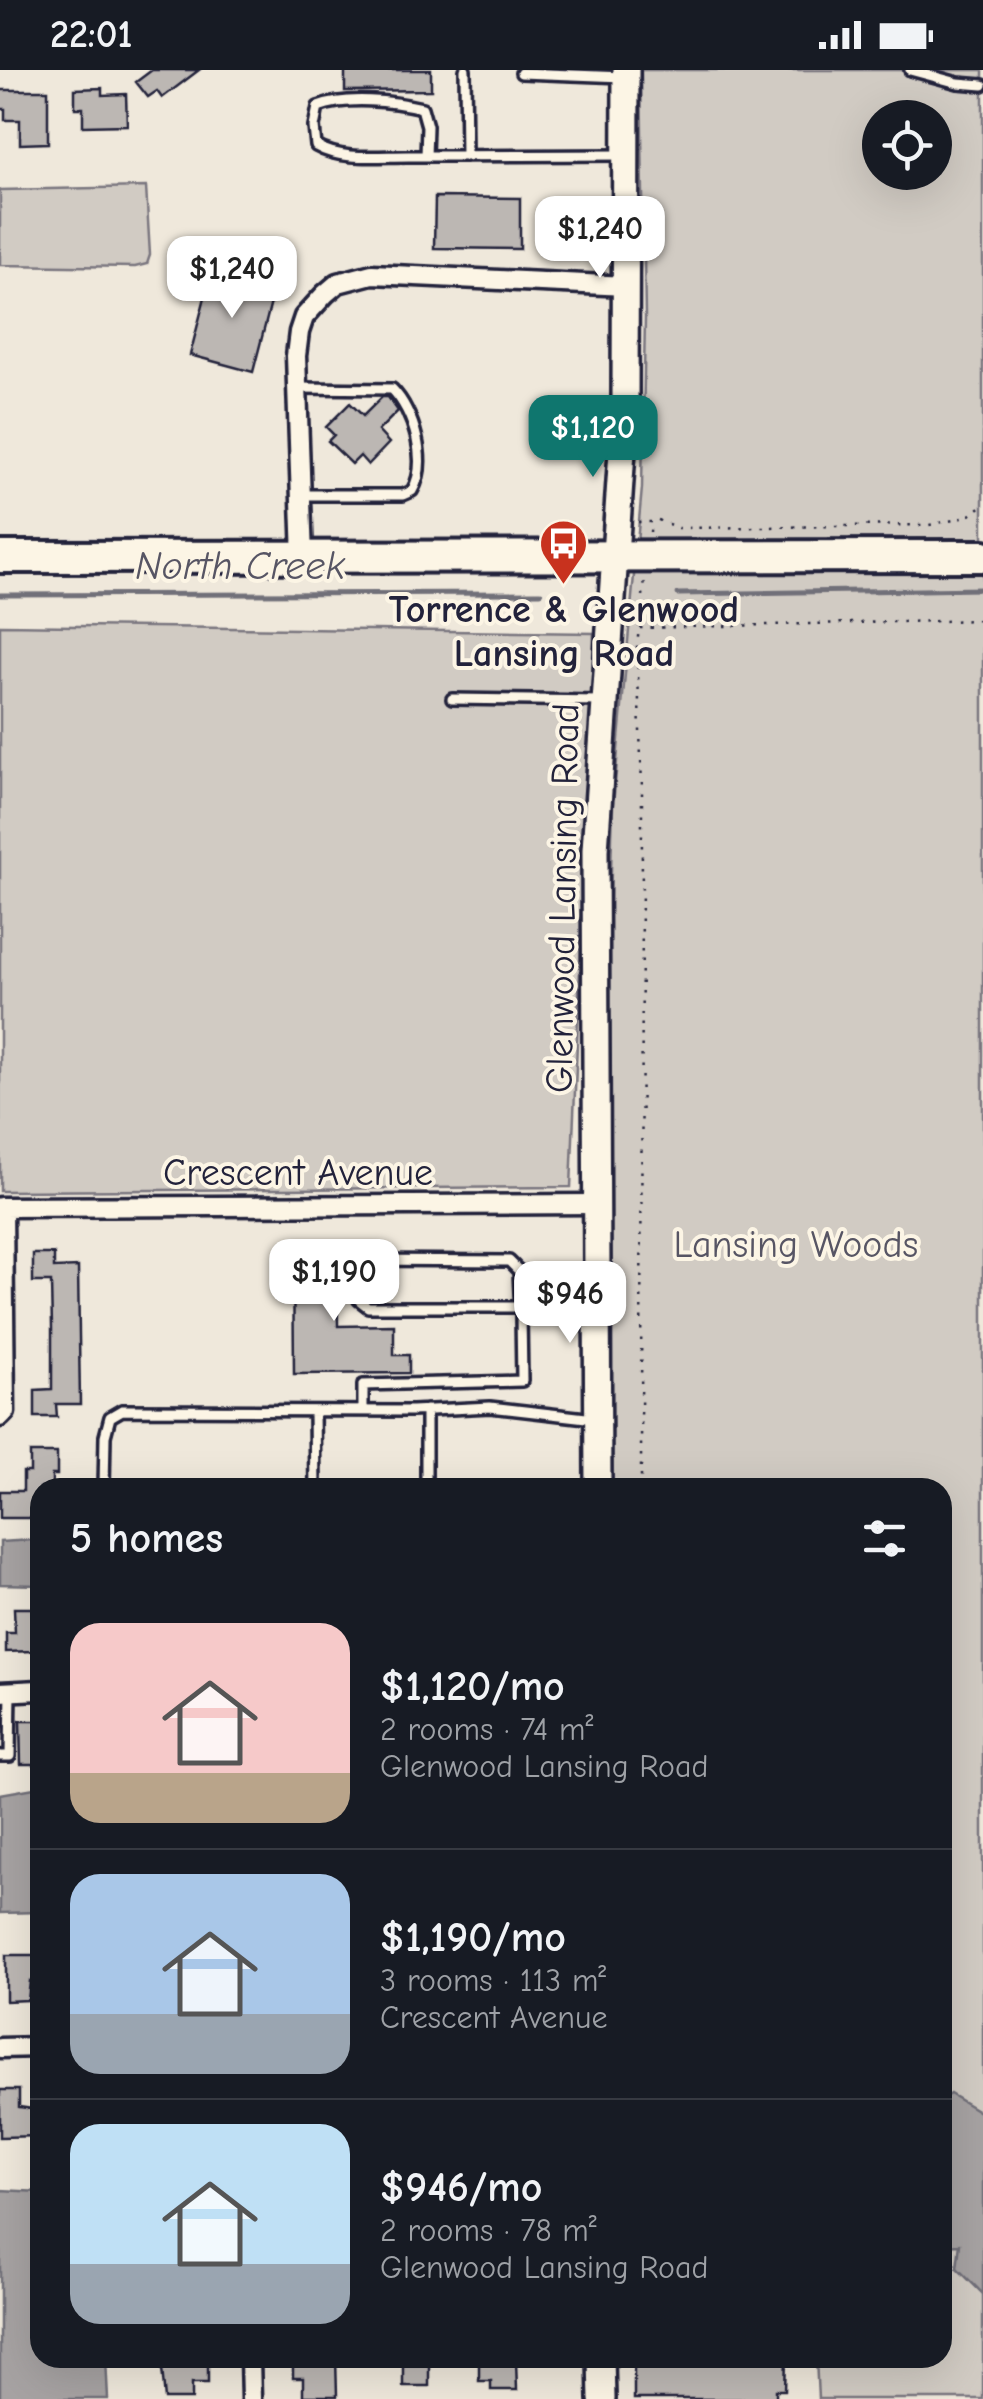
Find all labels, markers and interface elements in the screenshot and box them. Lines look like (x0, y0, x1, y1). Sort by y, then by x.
text: 22:01 (50, 13, 132, 57)
map controls (862, 100, 952, 190)
button: locate (862, 100, 952, 190)
pin: $1,240 (519, 196, 681, 281)
text: $1,240 (557, 210, 643, 247)
pin: $1,240 (151, 236, 313, 321)
text: $1,240 (189, 250, 275, 287)
pin: $1,120 (512, 395, 674, 480)
text: $1,120 (551, 409, 635, 446)
bus stop icon: Torrence & Glenwood Lansing Road (538, 518, 590, 586)
water label: North Creek (135, 543, 345, 589)
place label: Torrence & Glenwood Lansing Road (389, 588, 739, 676)
street label: Glenwood Lansing Road (538, 703, 588, 1093)
street label: Crescent Avenue (163, 1151, 433, 1195)
park label: Lansing Woods (674, 1223, 918, 1267)
pin: $1,190 (253, 1239, 415, 1324)
text: $1,190 (291, 1253, 377, 1290)
pin: $946 (511, 1261, 629, 1346)
text: $946 (536, 1275, 604, 1312)
icon: filters (857, 1511, 912, 1566)
text: 5 homes (70, 1514, 223, 1563)
text: $1,120/mo (380, 1662, 565, 1711)
icon: home (150, 1663, 270, 1783)
text: 2 rooms · 74 m² (380, 1711, 593, 1748)
text: Glenwood Lansing Road (380, 1748, 708, 1785)
text: $1,190/mo (380, 1913, 566, 1962)
icon: home (150, 1914, 270, 2034)
text: 3 rooms · 113 m² (380, 1962, 606, 1999)
text: Crescent Avenue (380, 1999, 607, 2036)
text: $946/mo (380, 2163, 542, 2212)
icon: home (150, 2164, 270, 2284)
text: 2 rooms · 78 m² (380, 2212, 597, 2249)
text: Glenwood Lansing Road (380, 2249, 708, 2286)

